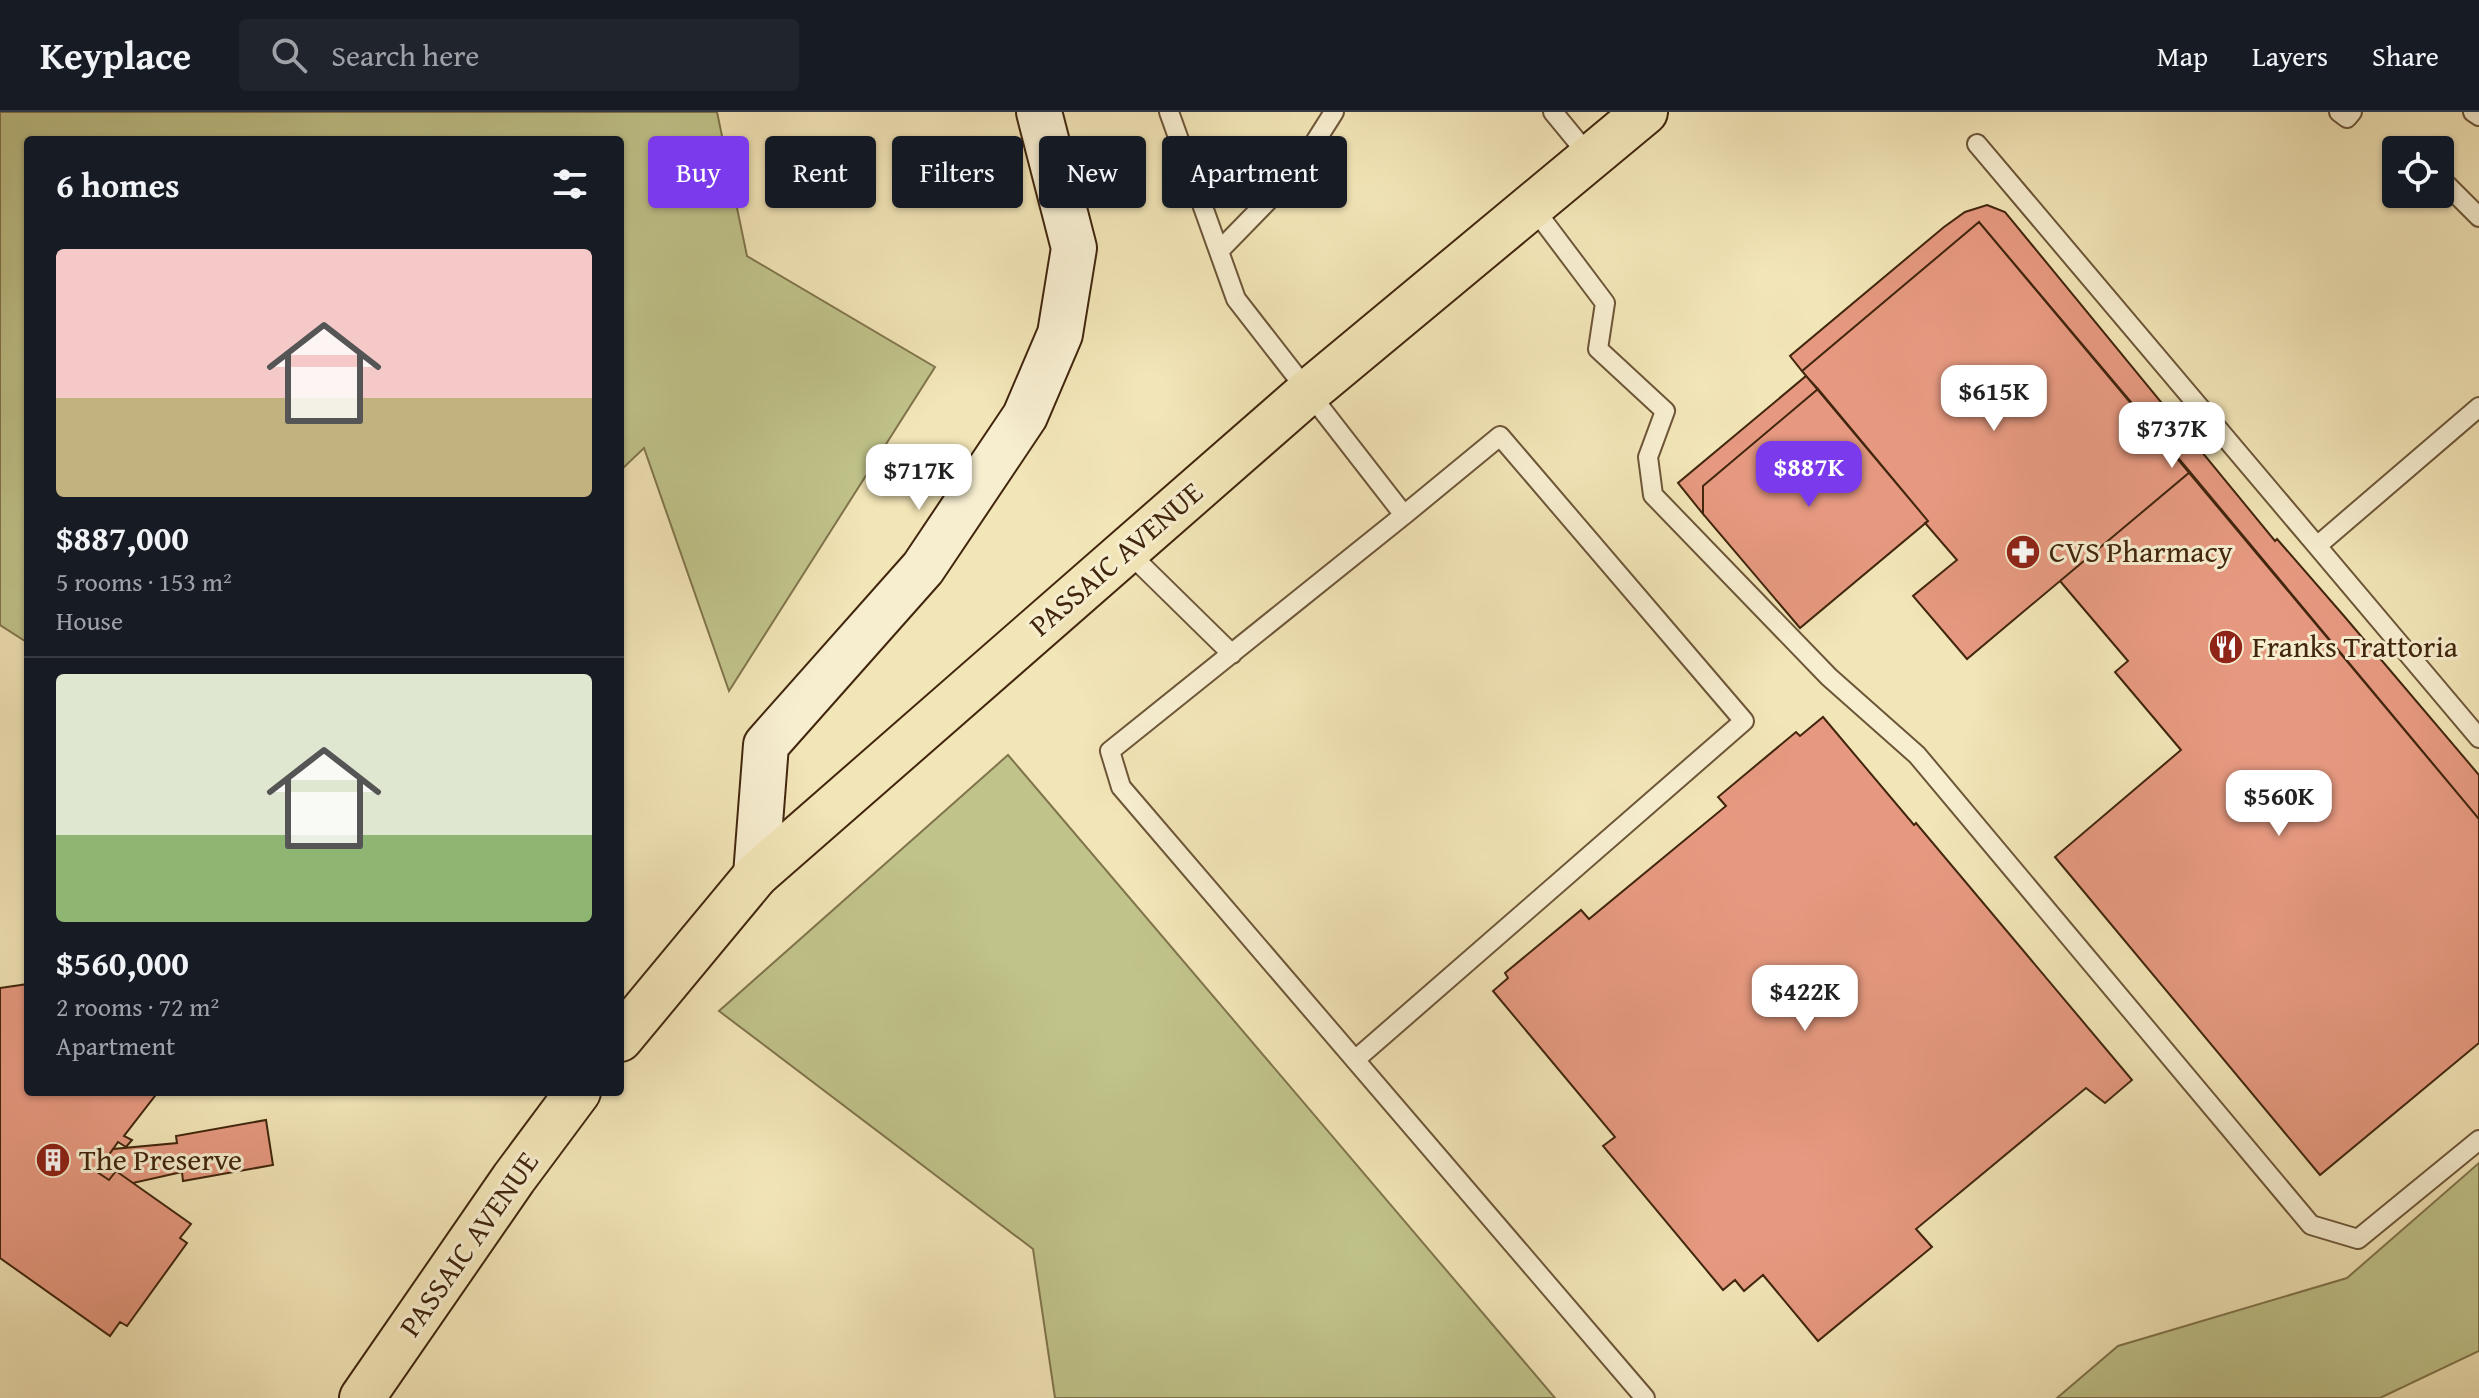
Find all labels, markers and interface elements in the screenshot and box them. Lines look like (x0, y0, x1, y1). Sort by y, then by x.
search box (239, 19, 799, 91)
text: Keyplace (40, 27, 191, 83)
icon: search (267, 33, 311, 77)
text: Search here (331, 33, 479, 77)
text: Map (2157, 35, 2208, 76)
text: Layers (2252, 35, 2328, 76)
text: Share (2372, 35, 2439, 76)
chip: Buy (648, 136, 749, 208)
chip: Rent (765, 136, 876, 208)
chip: Filters (892, 136, 1023, 208)
chip: New (1039, 136, 1146, 208)
chip: Apartment (1162, 136, 1347, 208)
map controls (2382, 136, 2454, 208)
button: locate (2382, 136, 2454, 208)
text: 6 homes (56, 160, 180, 209)
icon: filters (548, 162, 592, 206)
icon: home (252, 301, 396, 445)
pin: $615K (1938, 365, 2050, 433)
text: $615K (1959, 371, 2029, 410)
pin: $737K (2116, 402, 2228, 470)
text: $737K (2137, 408, 2207, 447)
pin: $887K (1753, 441, 1865, 509)
pin: $717K (863, 444, 975, 512)
text: $887K (1774, 447, 1844, 486)
text: $717K (884, 450, 954, 489)
street label: PASSAIC AVENUE (1019, 470, 1212, 646)
text: $887,000 (56, 513, 189, 562)
place label: CVS Pharmacy (2049, 529, 2233, 573)
pharmacy icon: CVS Pharmacy (2004, 533, 2042, 571)
text: 5 rooms · 153 m² (56, 562, 232, 601)
text: House (56, 601, 123, 640)
place label: Franks Trattoria (2252, 624, 2458, 668)
restaurant icon: Franks Trattoria (2207, 628, 2245, 666)
icon: home (252, 726, 396, 870)
pin: $560K (2223, 770, 2335, 838)
text: $560K (2244, 776, 2314, 815)
text: $560,000 (56, 938, 189, 987)
pin: $422K (1749, 965, 1861, 1033)
text: $422K (1770, 971, 1840, 1010)
text: 2 rooms · 72 m² (56, 987, 219, 1026)
text: Apartment (56, 1026, 175, 1065)
place label: The Preserve (79, 1137, 242, 1181)
building icon: The Preserve (34, 1141, 72, 1179)
street label: PASSAIC AVENUE (388, 1142, 549, 1345)

